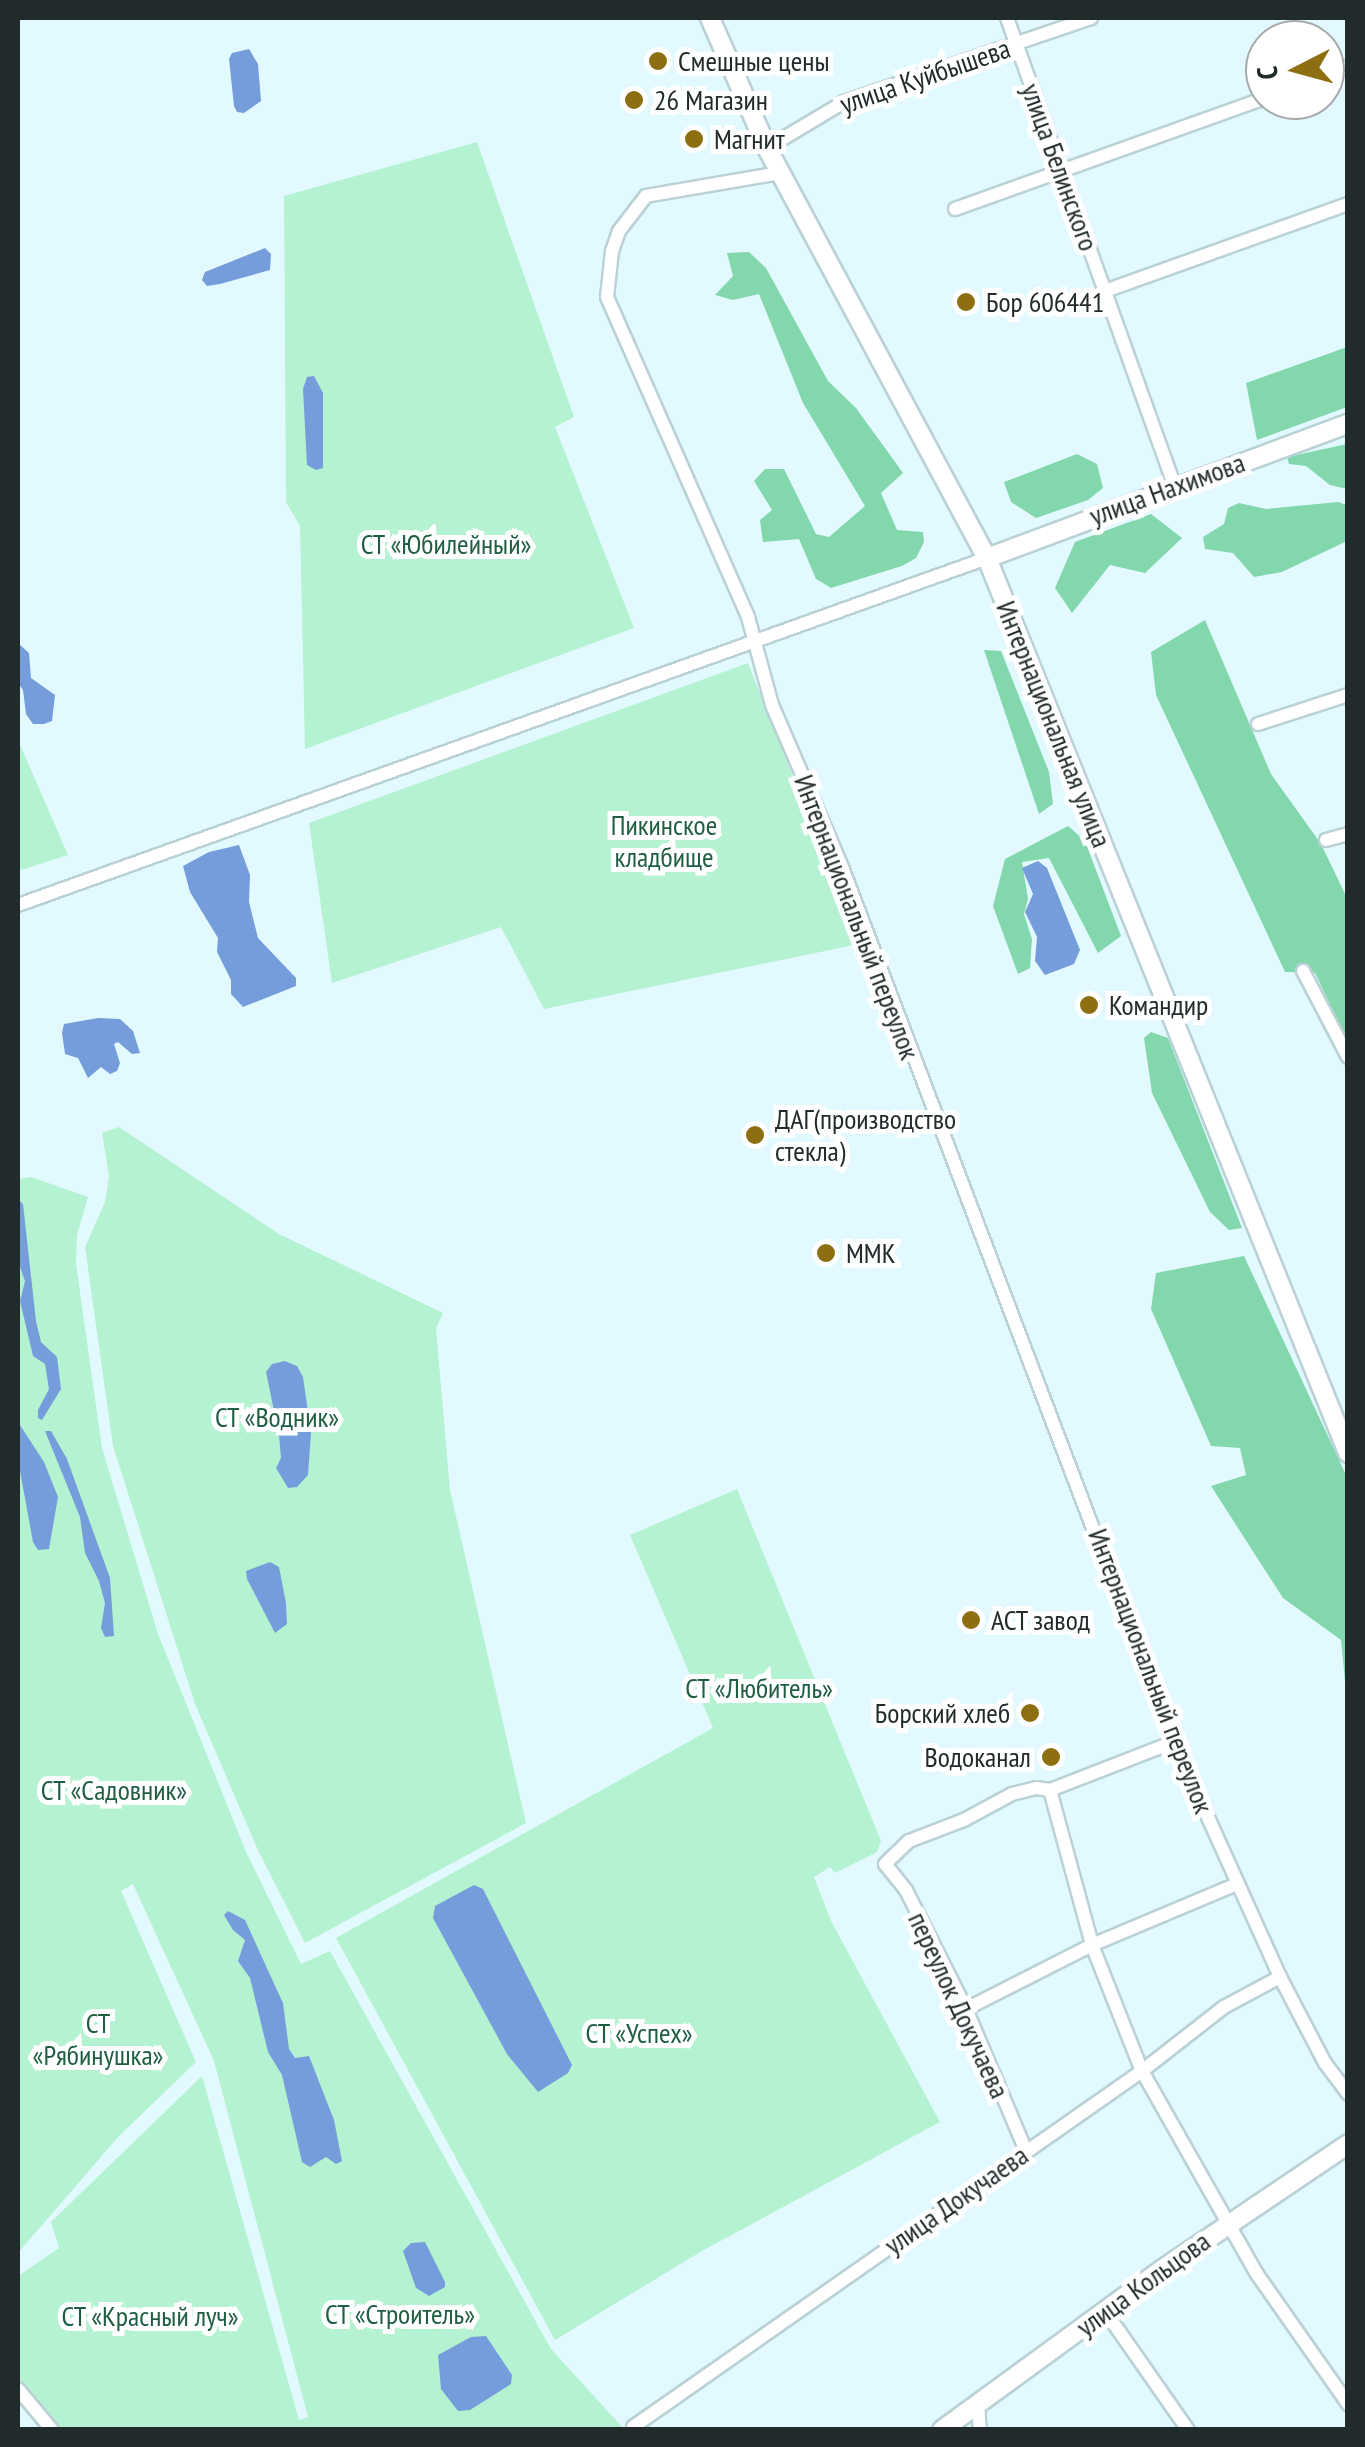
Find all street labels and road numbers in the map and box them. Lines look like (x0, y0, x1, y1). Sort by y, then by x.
street label: улица Куйбышева (836, 31, 1014, 121)
street label: улица Белинского (1014, 79, 1106, 255)
street label: улица Нахимова (1085, 445, 1249, 533)
street label: Интернациональная улица (989, 596, 1119, 852)
street label: Интернациональный переулок (787, 770, 927, 1064)
street label: Интернациональный переулок (1081, 1524, 1221, 1818)
street label: переулок Докучаева (901, 1906, 1017, 2104)
street label: улица Докучаева (878, 2138, 1034, 2262)
street label: улица Кольцова (1070, 2224, 1216, 2344)

